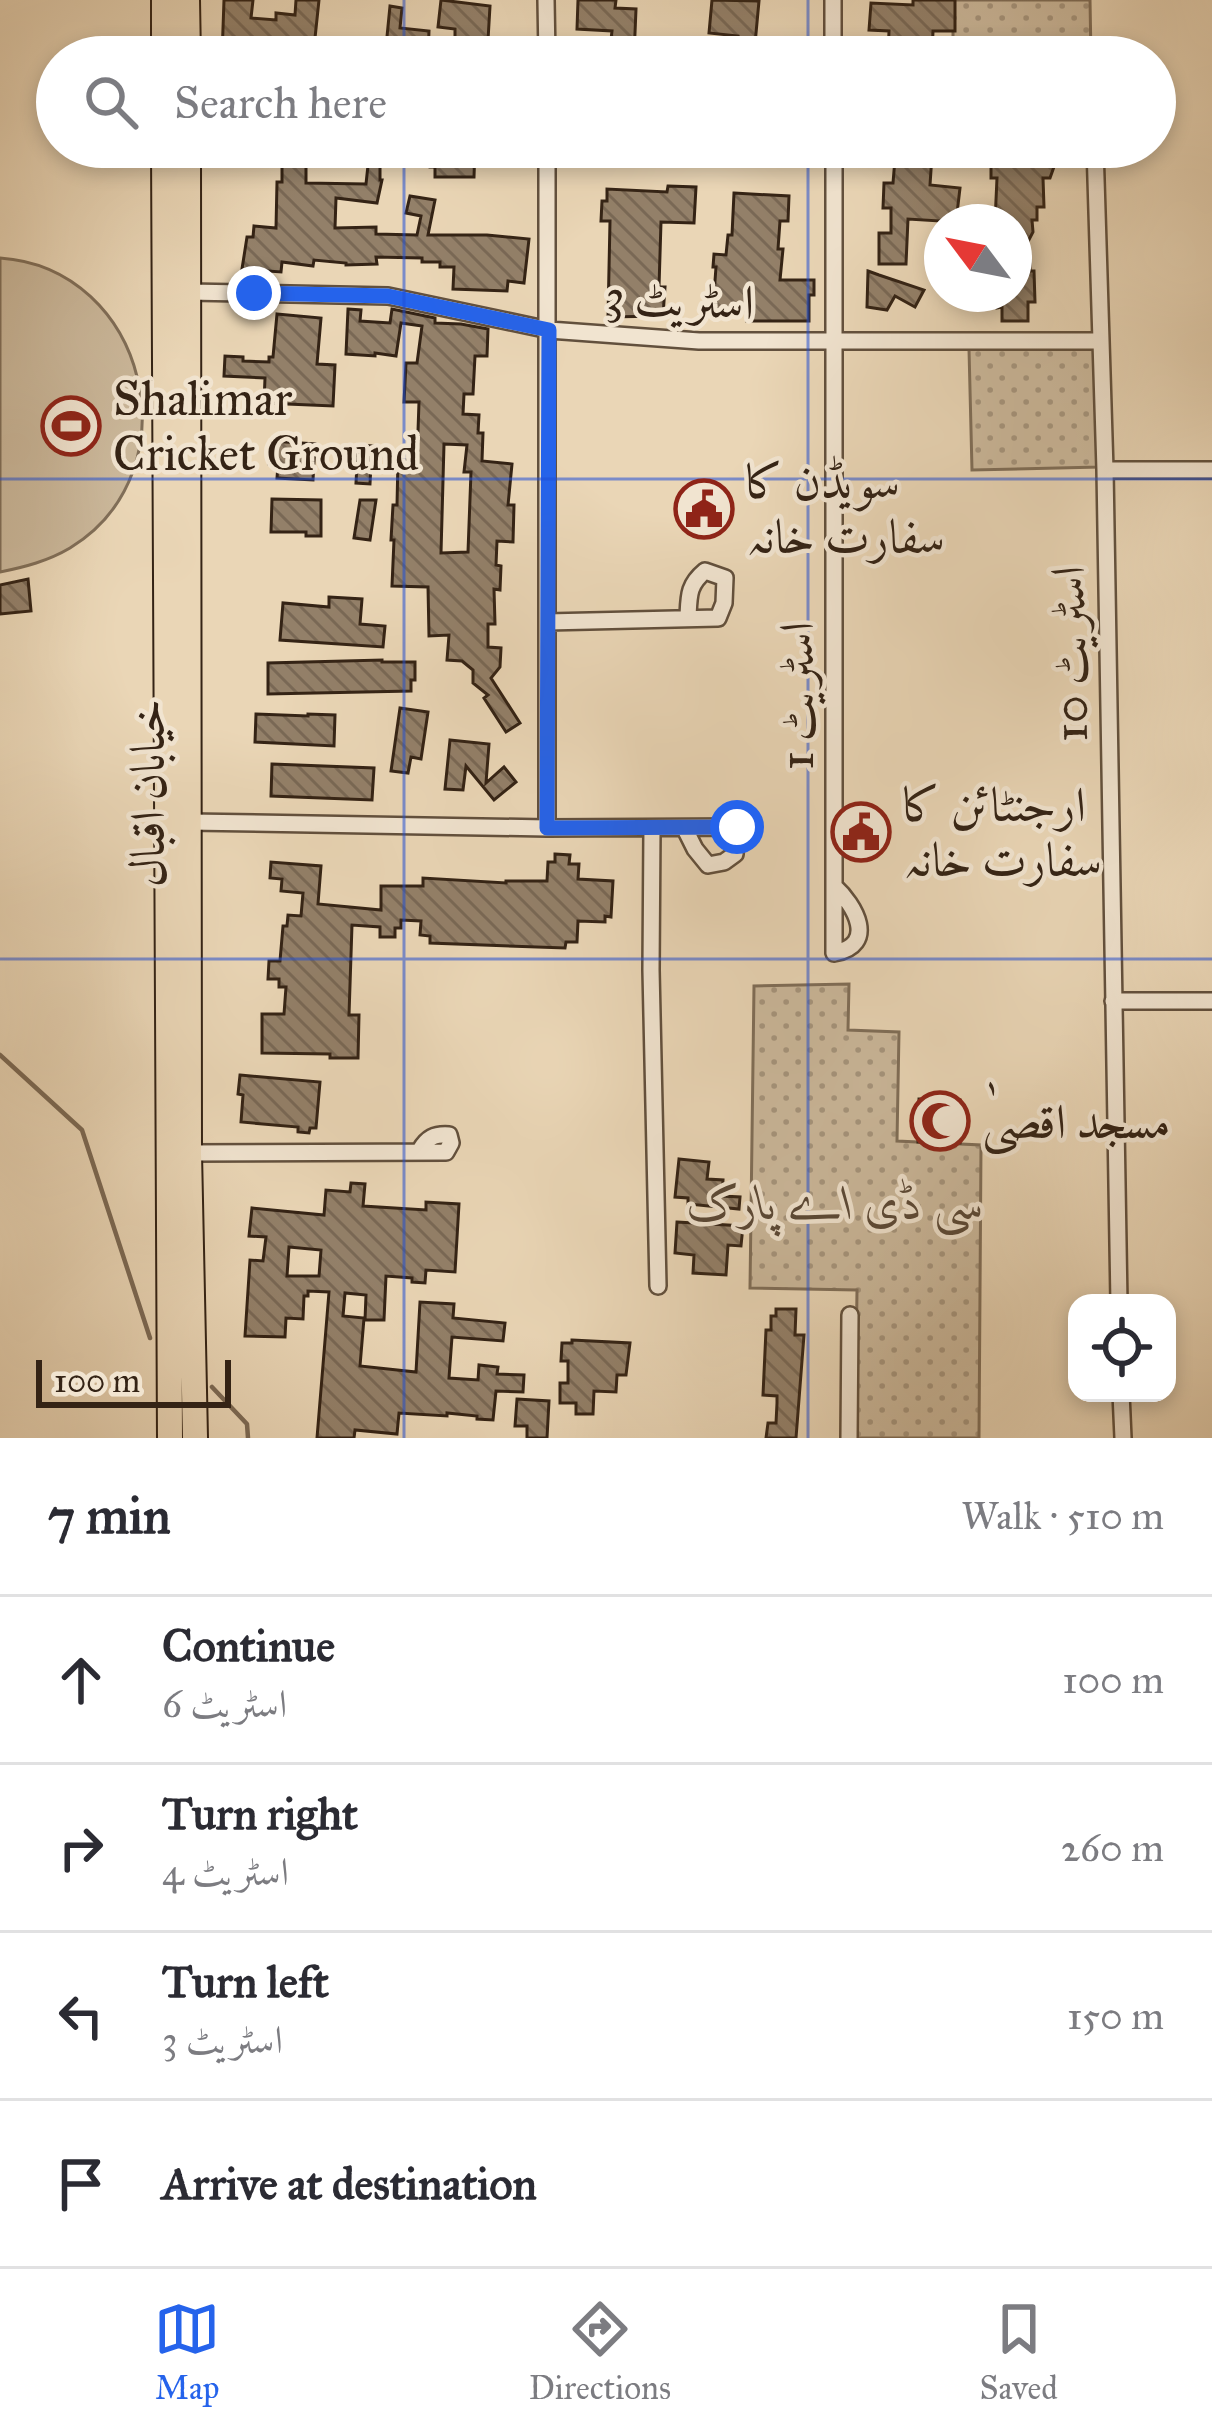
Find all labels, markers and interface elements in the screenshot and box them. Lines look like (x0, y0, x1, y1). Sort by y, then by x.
search box (36, 36, 1176, 168)
icon: search (78, 69, 144, 135)
text: Search here (174, 75, 387, 130)
north arrow (924, 204, 1032, 312)
route end (227, 266, 281, 320)
street label: اسٹریٹ 3 (604, 266, 756, 332)
place label: Shalimar Cricket Ground (113, 369, 419, 483)
sports icon: Shalimar Cricket Ground (40, 395, 102, 457)
place label: سویڈن کا سفارت خانہ (746, 452, 945, 566)
public building icon: سویڈن کا سفارت خانہ (673, 478, 735, 540)
street label: اسٹریٹ 10 (1038, 565, 1100, 743)
street label: اسٹریٹ 1 (767, 622, 826, 770)
street label: خیابان اقبال (118, 699, 177, 887)
place label: ارجنٹائن کا سفارت خانہ (903, 775, 1102, 889)
route start (710, 800, 764, 854)
public building icon: ارجنٹائن کا سفارت خانہ (830, 801, 892, 863)
place label: مسجد اقصیٰ (982, 1081, 1171, 1156)
mosque icon: مسجد اقصیٰ (909, 1090, 971, 1152)
park label: سی ڈی اے پارک (687, 1173, 985, 1237)
map controls (1068, 1294, 1176, 1402)
button: locate (1068, 1294, 1176, 1402)
scale bar (36, 1354, 231, 1407)
text: 100 m (54, 1361, 140, 1401)
text: 7 min (48, 1485, 171, 1547)
text: Walk · 510 m (961, 1492, 1164, 1540)
text: Continue (162, 1618, 335, 1673)
icon: ahead (48, 1647, 114, 1713)
text: 100 m (1062, 1656, 1164, 1704)
text: اسٹریٹ 6 (162, 1680, 287, 1728)
text: Turn right (162, 1786, 358, 1841)
icon: right (48, 1815, 114, 1881)
text: 260 m (1061, 1824, 1164, 1872)
text: اسٹریٹ 4 (162, 1848, 289, 1896)
text: Turn left (162, 1954, 329, 2009)
icon: left (48, 1983, 114, 2049)
text: 150 m (1067, 1992, 1164, 2040)
text: اسٹریٹ 3 (162, 2016, 283, 2064)
icon: arrive (48, 2151, 114, 2217)
text: Arrive at destination (162, 2156, 537, 2211)
tab: Map (154, 2296, 220, 2408)
tab: Directions (529, 2296, 671, 2408)
tab: Saved (979, 2296, 1058, 2408)

